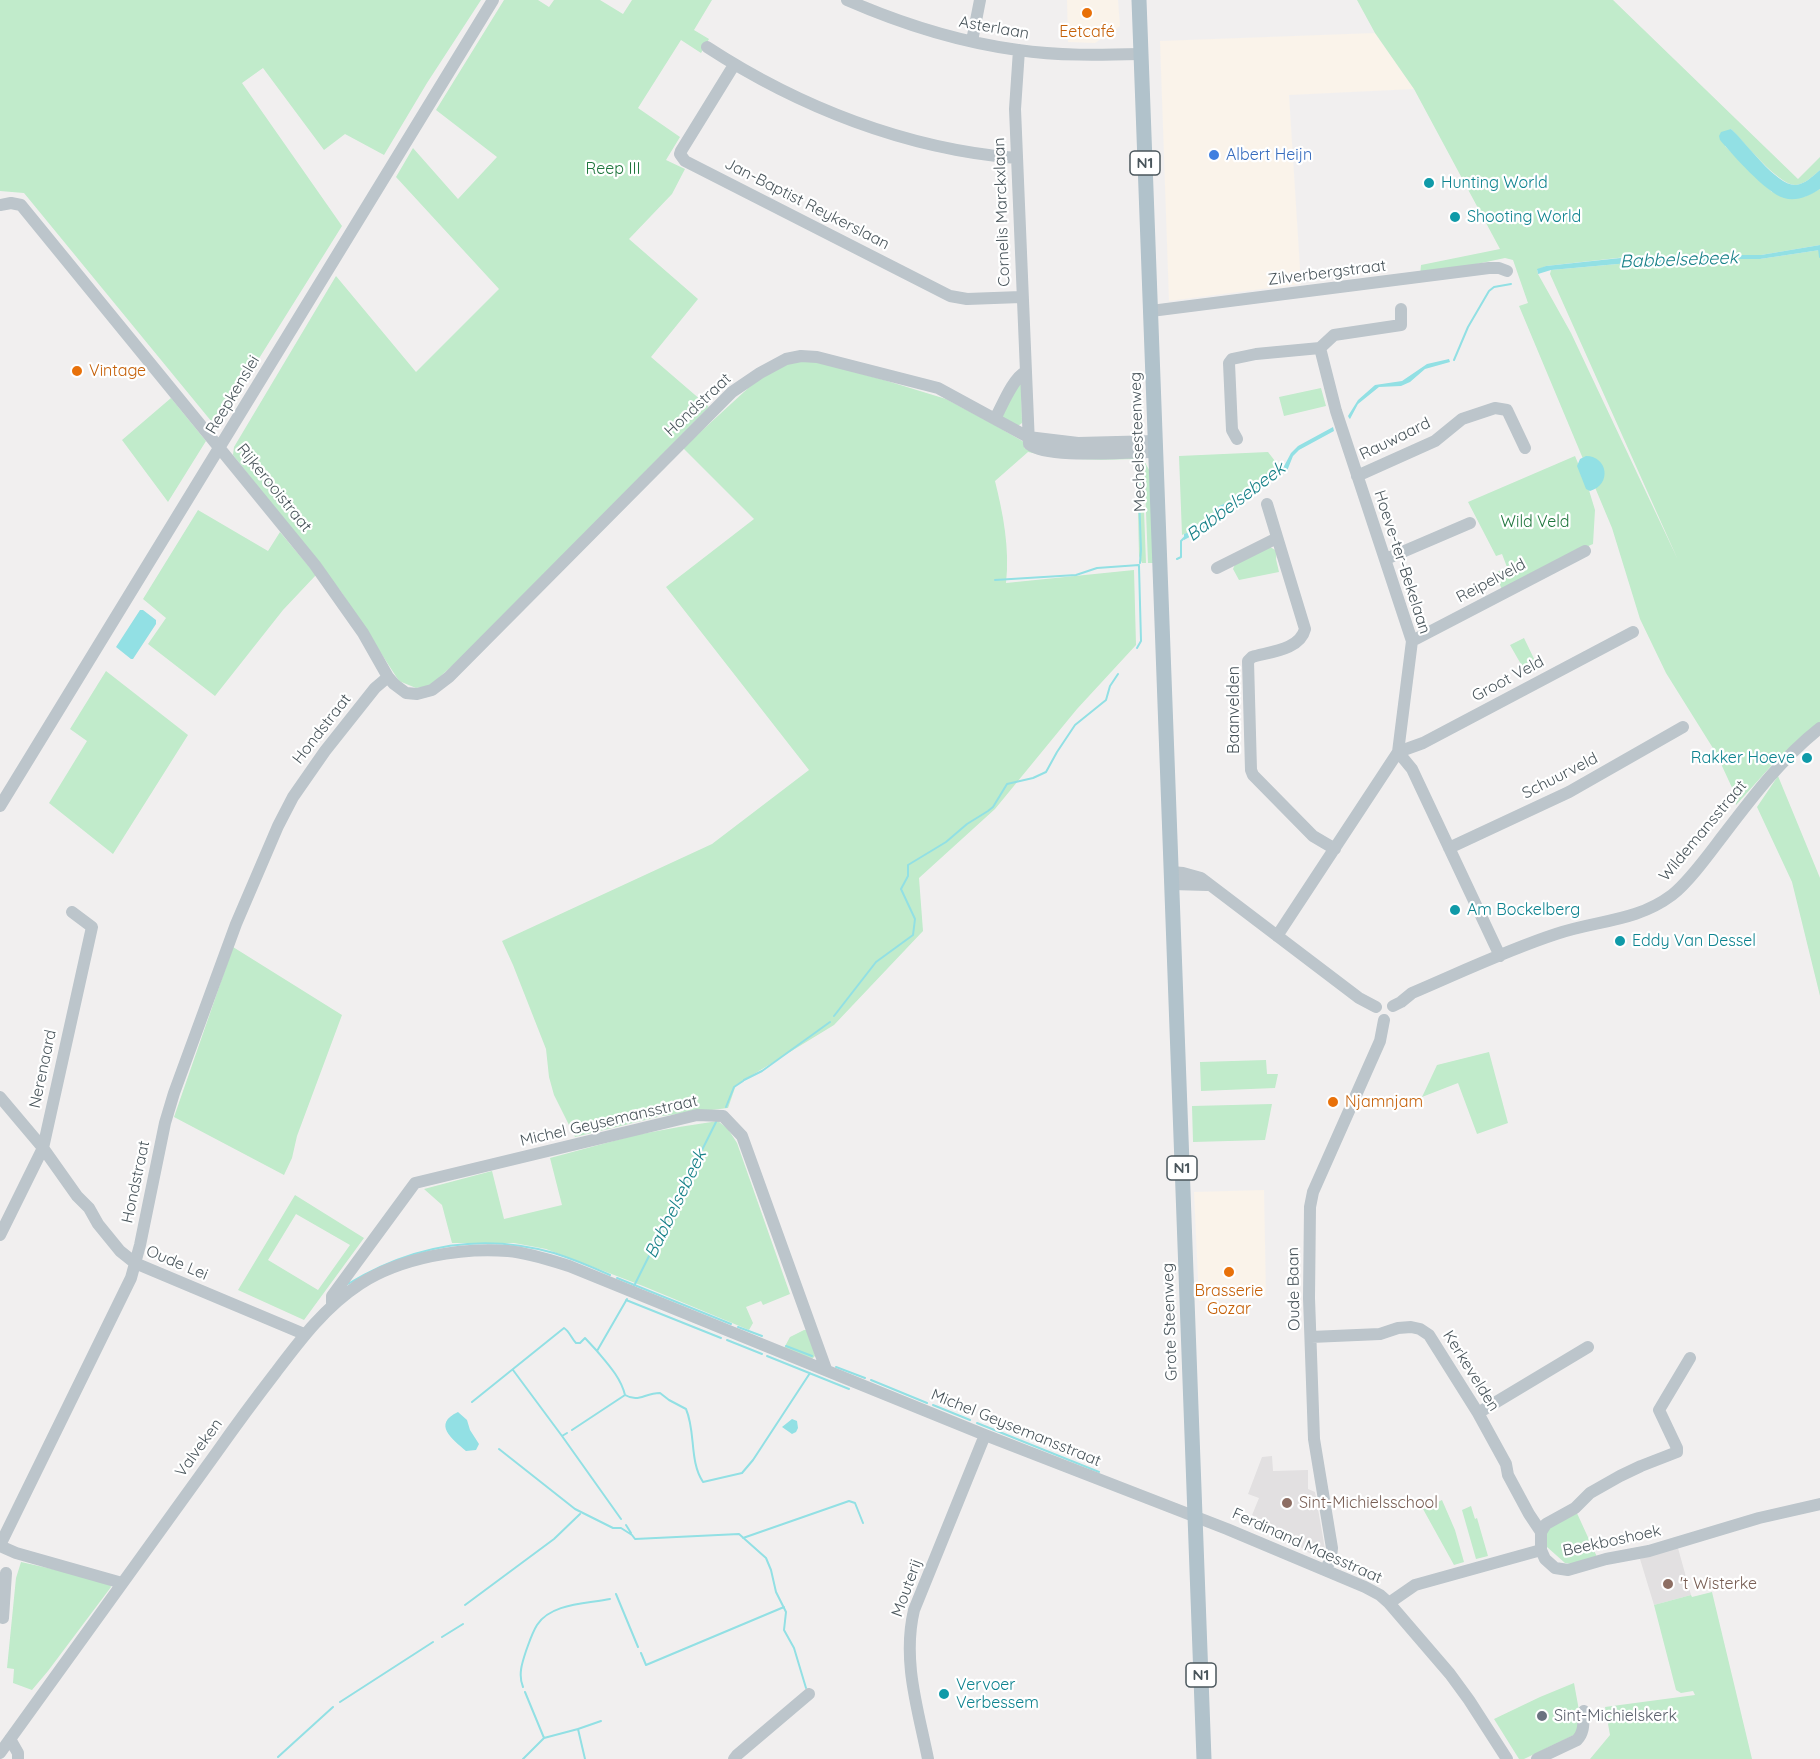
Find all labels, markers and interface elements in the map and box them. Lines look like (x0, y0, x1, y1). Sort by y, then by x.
marker: Eetcafé (1080, 6, 1094, 20)
street label: Asterlaan (957, 12, 1031, 44)
place label: Eetcafé (1059, 22, 1115, 42)
street label: Cornelis Marckxlaan (990, 137, 1014, 287)
place label: Albert Heijn (1226, 145, 1312, 165)
marker: Albert Heijn (1207, 148, 1221, 162)
road number: N1 (1130, 151, 1160, 175)
street label: Jan-Baptist Reykerslaan (721, 154, 893, 254)
park label: Reep III (586, 159, 640, 179)
place label: Hunting World (1441, 173, 1548, 193)
marker: Hunting World (1422, 176, 1436, 190)
place label: Shooting World (1467, 207, 1581, 227)
marker: Shooting World (1448, 210, 1462, 224)
water label: Babbelsebeek (1620, 247, 1738, 273)
street label: Zilverbergstraat (1267, 256, 1387, 290)
street label: Reepkenslei (202, 352, 264, 438)
place label: Vintage (89, 361, 146, 381)
marker: Vintage (70, 364, 84, 378)
street label: Hondstraat (661, 369, 735, 441)
street label: Mechelsesteenweg (1126, 372, 1150, 512)
street label: Rauwaard (1356, 414, 1434, 464)
street label: Rijkerooistraat (233, 440, 315, 536)
water label: Babbelsebeek (1182, 458, 1290, 546)
street label: Hoeve-ter-Bekelaan (1370, 488, 1434, 636)
park label: Wild Veld (1501, 512, 1569, 532)
street label: Reipelveld (1453, 555, 1529, 607)
street label: Groot Veld (1469, 652, 1547, 706)
street label: Baanvelden (1224, 666, 1244, 754)
street label: Hondstraat (289, 690, 355, 768)
place label: Rakker Hoeve (1691, 748, 1795, 768)
street label: Schuurveld (1519, 749, 1601, 803)
marker: Rakker Hoeve (1800, 751, 1814, 765)
street label: Wildemansstraat (1655, 777, 1751, 885)
place label: Am Bockelberg (1467, 900, 1580, 920)
marker: Am Bockelberg (1448, 903, 1462, 917)
place label: Eddy Van Dessel (1632, 931, 1756, 951)
marker: Eddy Van Dessel (1613, 934, 1627, 948)
street label: Nerenaard (25, 1028, 61, 1110)
street label: Michel Geysemansstraat (518, 1091, 700, 1151)
place label: Njamnjam (1345, 1092, 1423, 1112)
marker: Njamnjam (1326, 1095, 1340, 1109)
street label: Hondstraat (118, 1139, 154, 1225)
water label: Babbelsebeek (640, 1146, 712, 1262)
road number: N1 (1167, 1156, 1197, 1180)
street label: Oude Lei (143, 1241, 211, 1285)
street label: Oude Baan (1284, 1247, 1304, 1331)
street label: Grote Steenweg (1158, 1263, 1182, 1381)
marker: Brasserie Gozar (1222, 1265, 1236, 1279)
place label: Brasserie Gozar (1195, 1281, 1263, 1319)
street label: Kerkevelden (1439, 1327, 1503, 1415)
street label: Michel Geysemansstraat (928, 1385, 1104, 1471)
street label: Valveken (171, 1415, 227, 1481)
place label: Sint-Michielsschool (1299, 1493, 1438, 1513)
marker: Sint-Michielsschool (1280, 1496, 1294, 1510)
street label: Ferdinand Maesstraat (1229, 1504, 1385, 1588)
street label: Beekboshoek (1561, 1521, 1663, 1561)
street label: Mouterij (888, 1556, 926, 1620)
place label: 't Wisterke (1680, 1574, 1757, 1594)
marker: 't Wisterke (1661, 1577, 1675, 1591)
road number: N1 (1186, 1663, 1216, 1687)
place label: Vervoer Verbessem (956, 1675, 1039, 1713)
marker: Vervoer Verbessem (937, 1687, 951, 1701)
place label: Sint-Michielskerk (1554, 1706, 1677, 1726)
marker: Sint-Michielskerk (1535, 1709, 1549, 1723)

